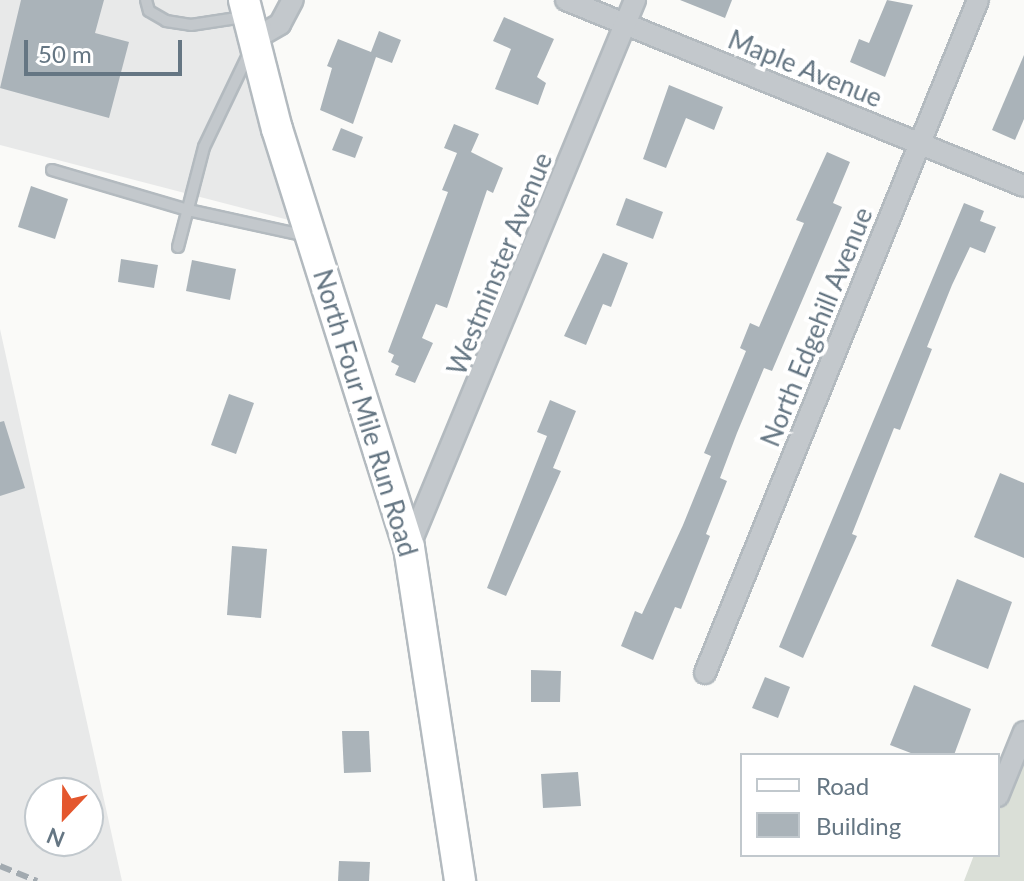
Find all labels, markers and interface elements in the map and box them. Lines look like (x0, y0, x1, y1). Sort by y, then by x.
scale bar (28, 24, 186, 74)
street label: Maple Avenue (723, 24, 887, 114)
text: 50 m (38, 39, 92, 68)
street label: Westminster Avenue (441, 148, 559, 380)
street label: North Edgehill Avenue (755, 202, 879, 452)
street label: North Four Mile Run Road (306, 266, 424, 560)
legend (740, 753, 1000, 857)
text: Road (816, 771, 869, 800)
north arrow (24, 777, 104, 857)
text: Building (816, 811, 901, 840)
text: N (43, 822, 68, 854)

